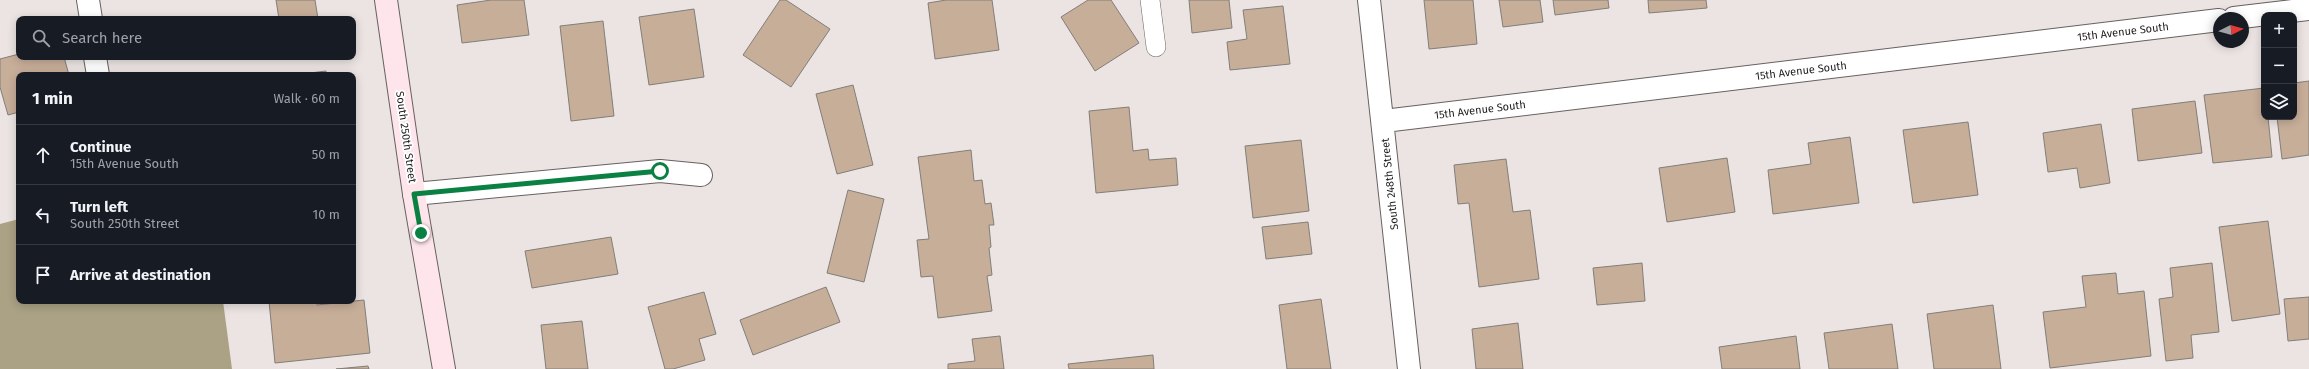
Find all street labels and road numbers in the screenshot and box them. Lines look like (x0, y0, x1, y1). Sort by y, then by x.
street label: 15th Avenue South (2076, 20, 2170, 44)
street label: 15th Avenue South (1754, 59, 1848, 83)
street label: South 250th Street (393, 90, 419, 184)
street label: 15th Avenue South (1433, 98, 1527, 122)
street label: South 248th Street (1379, 137, 1401, 231)

